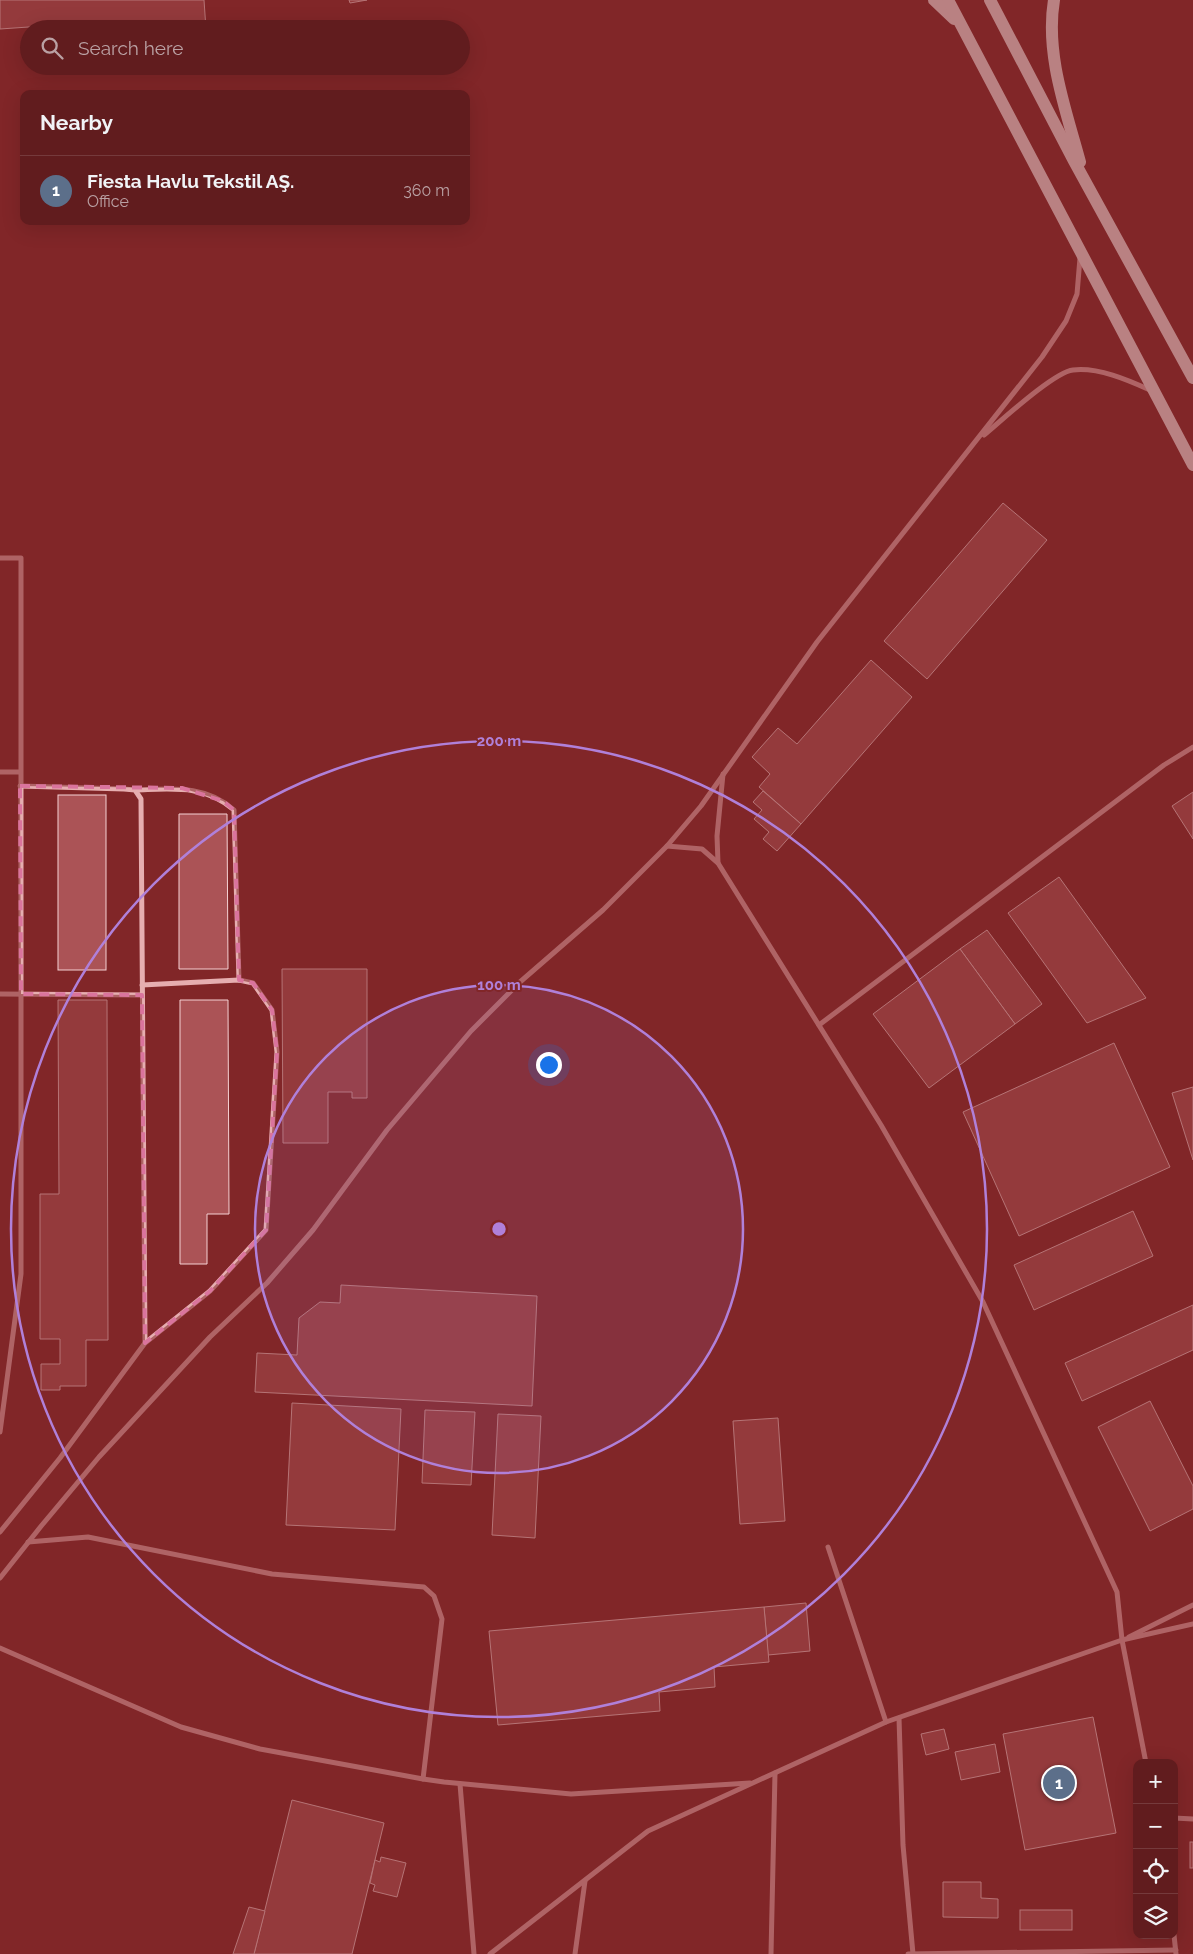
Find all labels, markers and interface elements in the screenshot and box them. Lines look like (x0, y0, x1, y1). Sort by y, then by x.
search box (20, 20, 470, 75)
icon: search (38, 34, 66, 62)
text: Search here (78, 37, 184, 59)
text: Nearby (40, 110, 113, 135)
text: Fiesta Havlu Tekstil AŞ. (87, 170, 294, 192)
text: 1 (52, 181, 60, 200)
text: 360 m (403, 181, 450, 200)
text: Office (87, 192, 129, 211)
text: 200 m (477, 732, 521, 750)
text: 100 m (477, 976, 521, 994)
your location (536, 1052, 562, 1078)
centre of rings (490, 1220, 508, 1238)
map controls (1133, 1759, 1178, 1939)
button: + (1133, 1759, 1178, 1804)
pin: 1 (1043, 1764, 1075, 1802)
button: − (1133, 1804, 1178, 1849)
button: locate (1133, 1849, 1178, 1894)
button: layers (1133, 1894, 1178, 1939)

